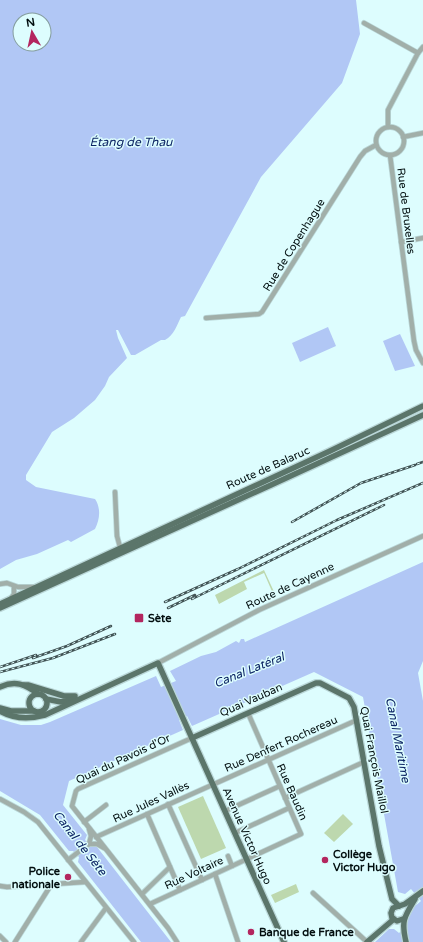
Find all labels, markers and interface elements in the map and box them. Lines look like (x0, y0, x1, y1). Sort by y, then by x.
north arrow (12, 12, 52, 52)
text: N (25, 16, 36, 30)
water label: Étang de Thau (90, 135, 173, 149)
street label: Rue de Bruxelles (394, 167, 418, 255)
street label: Rue de Copenhague (260, 196, 328, 294)
street label: Route de Balaruc (224, 444, 312, 492)
street label: Route de Cayenne (244, 560, 336, 612)
marker: Sète (133, 612, 145, 624)
place label: Sète (148, 612, 172, 625)
water label: Canal Latéral (212, 649, 288, 690)
street label: Quai Vauban (218, 680, 284, 720)
water label: Canal Maritime (383, 696, 413, 785)
street label: Quai François Maillol (357, 705, 391, 815)
street label: Rue Denfert Rochereau (223, 713, 339, 775)
street label: Quai du Pavois d'Or (74, 731, 173, 787)
street label: Rue Baudin (274, 762, 310, 822)
street label: Rue Jules Vallès (111, 779, 191, 825)
street label: Avenue Victor Hugo (220, 786, 274, 887)
water label: Canal de Sète (50, 808, 110, 879)
place label: Collège Victor Hugo (333, 848, 396, 875)
street label: Rue Voltaire (162, 854, 226, 892)
marker: Collège Victor Hugo (320, 855, 330, 865)
place label: Police nationale (12, 865, 61, 891)
marker: Police nationale (63, 872, 73, 882)
place label: Banque de France (259, 926, 355, 940)
marker: Banque de France (246, 927, 256, 937)

